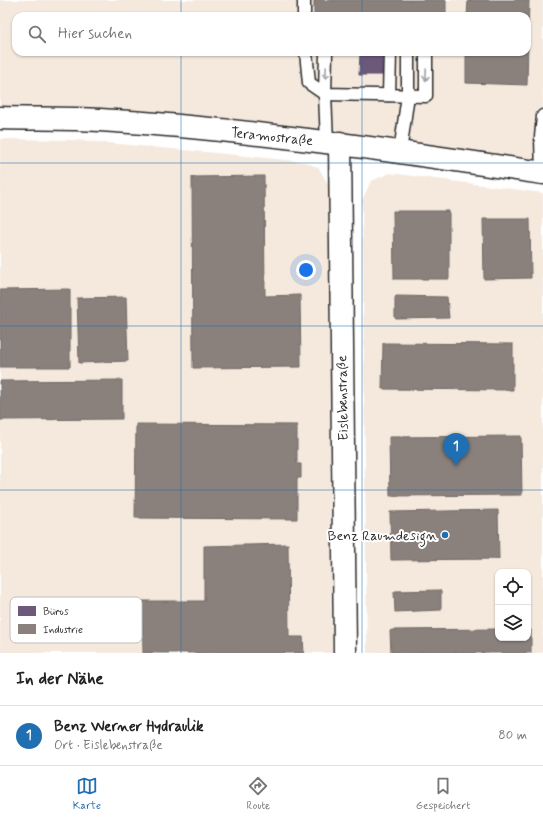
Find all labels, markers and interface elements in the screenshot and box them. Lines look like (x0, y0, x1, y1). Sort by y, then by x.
search box (12, 12, 531, 56)
icon: search (26, 23, 48, 45)
text: Hier suchen (58, 24, 132, 44)
one-way arrow (322, 66, 329, 79)
one-way arrow (422, 68, 430, 81)
street label: Teramostraße (230, 124, 314, 150)
your location (296, 260, 316, 280)
street label: Eislebenstraße (333, 355, 353, 441)
pin: 1 (443, 433, 469, 466)
place label: Benz Raumdesign (328, 527, 437, 547)
marker: Benz Raumdesign (440, 530, 450, 540)
map controls (495, 569, 531, 641)
button: locate (495, 569, 531, 605)
legend (10, 597, 142, 643)
text: Büros (43, 605, 69, 619)
button: layers (495, 605, 531, 641)
text: Industrie (43, 623, 83, 637)
text: In der Nähe (16, 668, 104, 690)
text: Benz Werner Hydraulik (54, 717, 204, 737)
text: 1 (26, 727, 32, 744)
text: 80 m (498, 727, 527, 744)
text: Ort · Eislebenstraße (54, 737, 163, 754)
tab: Karte (73, 775, 101, 813)
tab: Route (246, 775, 270, 813)
tab: Gespeichert (416, 775, 470, 813)

